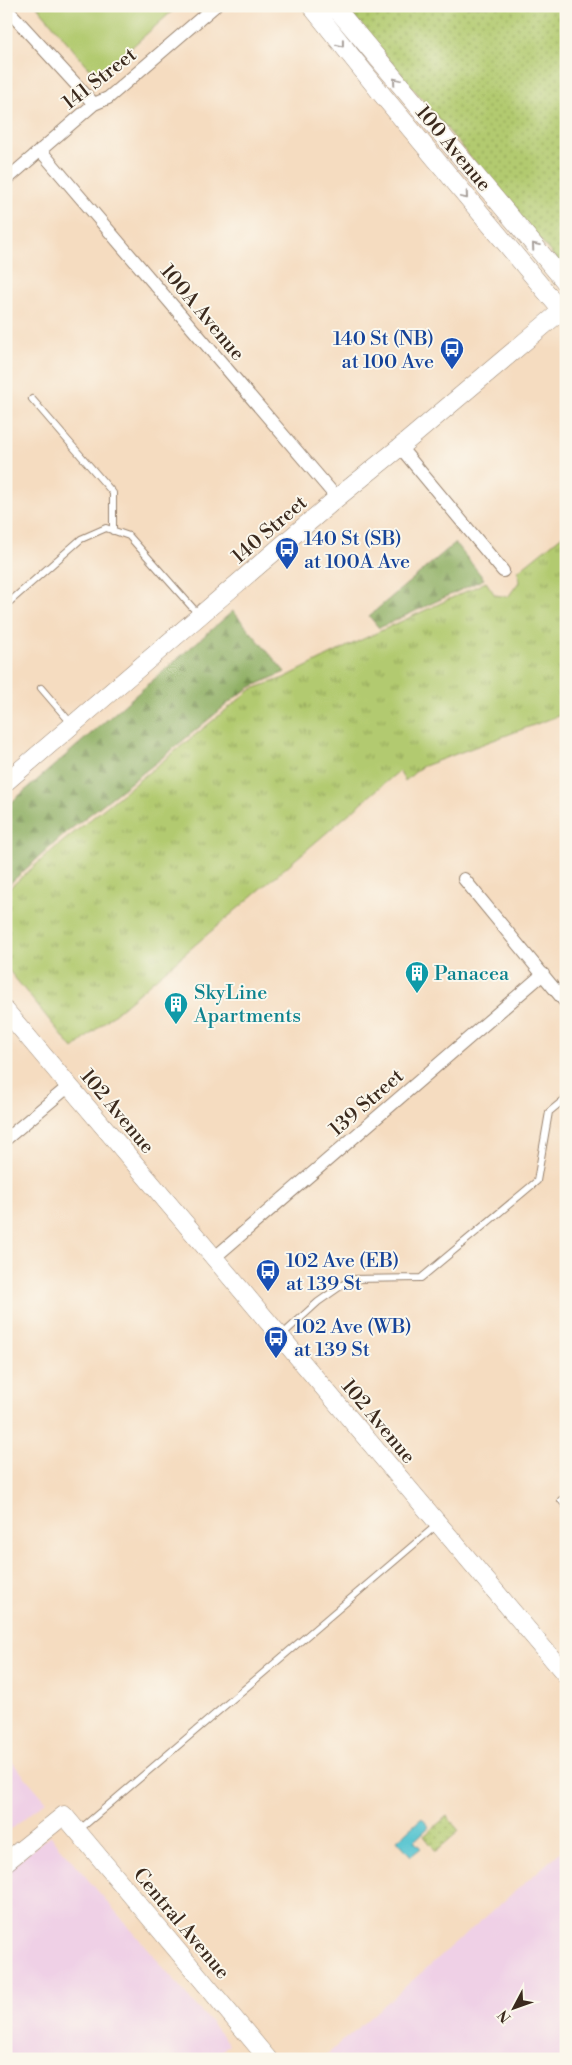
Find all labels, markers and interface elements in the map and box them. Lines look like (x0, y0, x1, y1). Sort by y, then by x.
one-way arrow (336, 39, 345, 48)
street label: 141 Street (58, 43, 142, 116)
one-way arrow (394, 78, 402, 87)
street label: 100 Avenue (410, 101, 496, 197)
one-way arrow (460, 190, 468, 199)
one-way arrow (531, 242, 540, 251)
street label: 100A Avenue (154, 260, 249, 366)
place label: 140 St (NB) at 100 Ave (333, 327, 434, 375)
bus stop icon: 140 St (NB) at 100 Ave (439, 336, 465, 370)
street label: 140 Street (227, 491, 313, 570)
place label: 140 St (SB) at 100A Ave (304, 527, 410, 575)
bus stop icon: 140 St (SB) at 100A Ave (274, 536, 300, 570)
building icon: Panacea (404, 960, 430, 994)
place label: Panacea (434, 962, 510, 987)
place label: SkyLine Apartments (193, 981, 301, 1029)
building icon: SkyLine Apartments (163, 991, 189, 1025)
street label: 139 Street (325, 1064, 409, 1142)
street label: 102 Avenue (74, 1065, 159, 1159)
place label: 102 Ave (EB) at 139 St (286, 1249, 399, 1297)
bus stop icon: 102 Ave (EB) at 139 St (255, 1258, 281, 1292)
place label: 102 Ave (WB) at 139 St (294, 1315, 412, 1363)
bus stop icon: 102 Ave (WB) at 139 St (263, 1325, 289, 1359)
street label: 102 Avenue (335, 1375, 420, 1469)
street label: Central Avenue (127, 1863, 235, 1985)
north arrow (490, 1982, 540, 2032)
text: N (495, 2006, 515, 2026)

